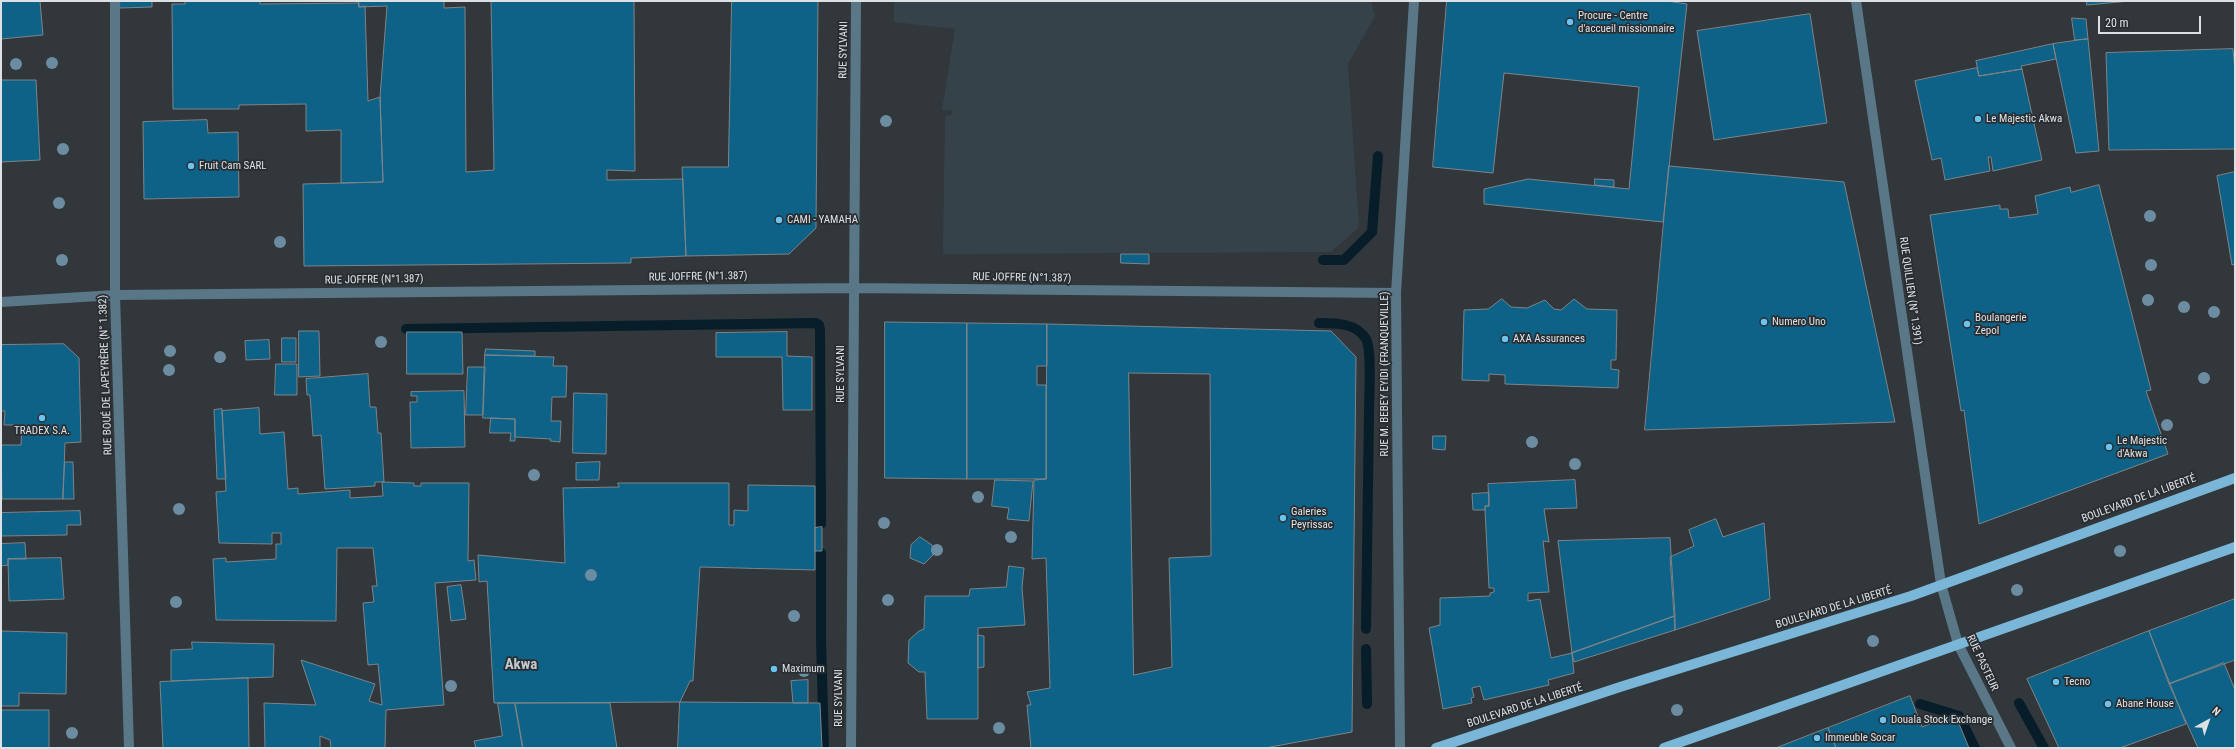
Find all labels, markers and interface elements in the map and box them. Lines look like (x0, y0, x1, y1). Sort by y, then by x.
scale bar (2100, 8, 2203, 34)
place label: Procure - Centre d'accueil missionnaire (1578, 9, 1674, 35)
text: 20 m (2105, 16, 2129, 30)
marker: Procure - Centre d'accueil missionnaire (1565, 17, 1575, 27)
street label: RUE SYLVANI (837, 21, 851, 79)
place label: Le Majestic Akwa (1986, 112, 2062, 126)
marker: Le Majestic Akwa (1973, 114, 1983, 124)
place label: Fruit Cam SARL (199, 159, 267, 173)
marker: Fruit Cam SARL (186, 161, 196, 171)
place label: CAMI - YAMAHA (787, 213, 858, 227)
marker: CAMI - YAMAHA (774, 215, 784, 225)
street label: RUE QUILLIEN (N° 1.391) (1896, 236, 1924, 346)
street label: RUE JOFFRE (N°1.387) (648, 270, 748, 284)
street label: RUE JOFFRE (N°1.387) (972, 271, 1072, 285)
street label: RUE JOFFRE (N°1.387) (324, 273, 424, 287)
street label: RUE M. BEBEY EYIDI (FRANQUEVILLE) (1378, 292, 1392, 456)
street label: RUE BOUÉ DE LAPEYRÈRE (N° 1.382) (97, 295, 115, 455)
place label: Boulangerie Zepol (1975, 311, 2027, 337)
place label: Numero Uno (1772, 315, 1826, 329)
marker: Numero Uno (1759, 317, 1769, 327)
marker: Boulangerie Zepol (1962, 319, 1972, 329)
place label: AXA Assurances (1513, 332, 1585, 346)
marker: AXA Assurances (1500, 334, 1510, 344)
street label: RUE SYLVANI (834, 345, 848, 403)
marker: TRADEX S.A. (37, 413, 47, 423)
place label: TRADEX S.A. (14, 424, 70, 438)
place label: Le Majestic d'Akwa (2117, 434, 2167, 460)
marker: Le Majestic d'Akwa (2104, 442, 2114, 452)
street label: BOULEVARD DE LA LIBERTÉ (2080, 472, 2198, 526)
place label: Galeries Peyrissac (1291, 505, 1333, 531)
marker: Galeries Peyrissac (1278, 513, 1288, 523)
street label: BOULEVARD DE LA LIBERTÉ (1774, 584, 1894, 632)
street label: RUE PASTEUR (1963, 633, 2001, 693)
district label: Akwa (505, 656, 537, 674)
place label: Maximum (782, 662, 825, 676)
marker: Maximum (769, 664, 779, 674)
street label: RUE SYLVANI (832, 669, 846, 727)
place label: Tecno (2064, 675, 2090, 689)
marker: Tecno (2051, 677, 2061, 687)
street label: BOULEVARD DE LA LIBERTÉ (1466, 681, 1584, 731)
place label: Abane House (2116, 697, 2174, 711)
marker: Abane House (2103, 699, 2113, 709)
north arrow (2188, 701, 2228, 741)
text: N (2209, 704, 2223, 719)
place label: Douala Stock Exchange (1891, 713, 1992, 727)
marker: Douala Stock Exchange (1878, 715, 1888, 725)
place label: Immeuble Socar (1825, 731, 1895, 745)
marker: Immeuble Socar (1812, 733, 1822, 743)

